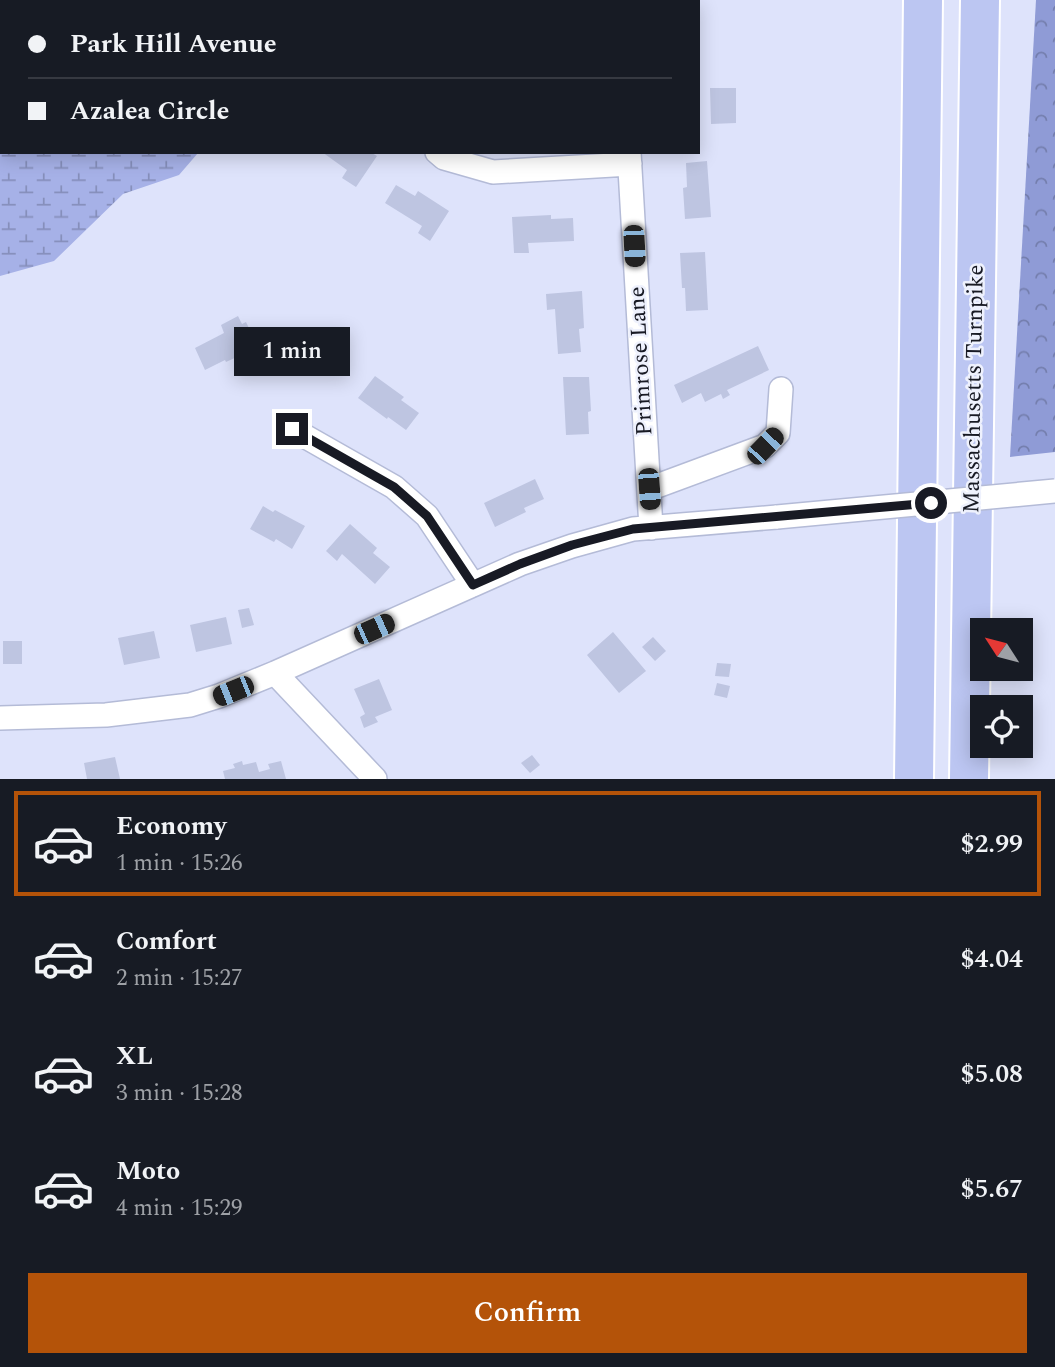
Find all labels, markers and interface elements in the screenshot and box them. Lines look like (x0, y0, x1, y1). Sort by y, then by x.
text: Park Hill Avenue (70, 24, 277, 64)
text: Azalea Circle (70, 91, 229, 131)
car (623, 224, 646, 268)
street label: Massachusetts Turnpike (954, 264, 994, 514)
street label: Primrose Lane (620, 286, 662, 436)
callout: 1 min (234, 328, 350, 376)
text: 1 min (262, 334, 322, 369)
route end (276, 413, 308, 445)
car (743, 424, 788, 468)
car (638, 467, 661, 511)
route start (915, 487, 947, 519)
car (351, 611, 398, 647)
north arrow (970, 618, 1032, 681)
map controls (970, 618, 1033, 758)
car (210, 673, 257, 709)
button: locate (970, 695, 1033, 758)
text: Economy (116, 806, 226, 846)
icon: car (32, 812, 95, 875)
text: $2.99 (960, 824, 1023, 864)
text: 1 min · 15:26 (116, 846, 243, 881)
text: Comfort (116, 921, 217, 961)
icon: car (32, 927, 95, 990)
text: $4.04 (960, 939, 1023, 979)
text: 2 min · 15:27 (116, 961, 243, 996)
text: XL (116, 1036, 153, 1076)
icon: car (32, 1042, 95, 1105)
text: $5.08 (960, 1054, 1023, 1094)
text: 3 min · 15:28 (116, 1076, 243, 1111)
text: Moto (116, 1151, 180, 1191)
icon: car (32, 1157, 95, 1220)
text: $5.67 (960, 1169, 1023, 1209)
text: 4 min · 15:29 (116, 1191, 243, 1226)
button: Confirm (28, 1273, 1027, 1353)

